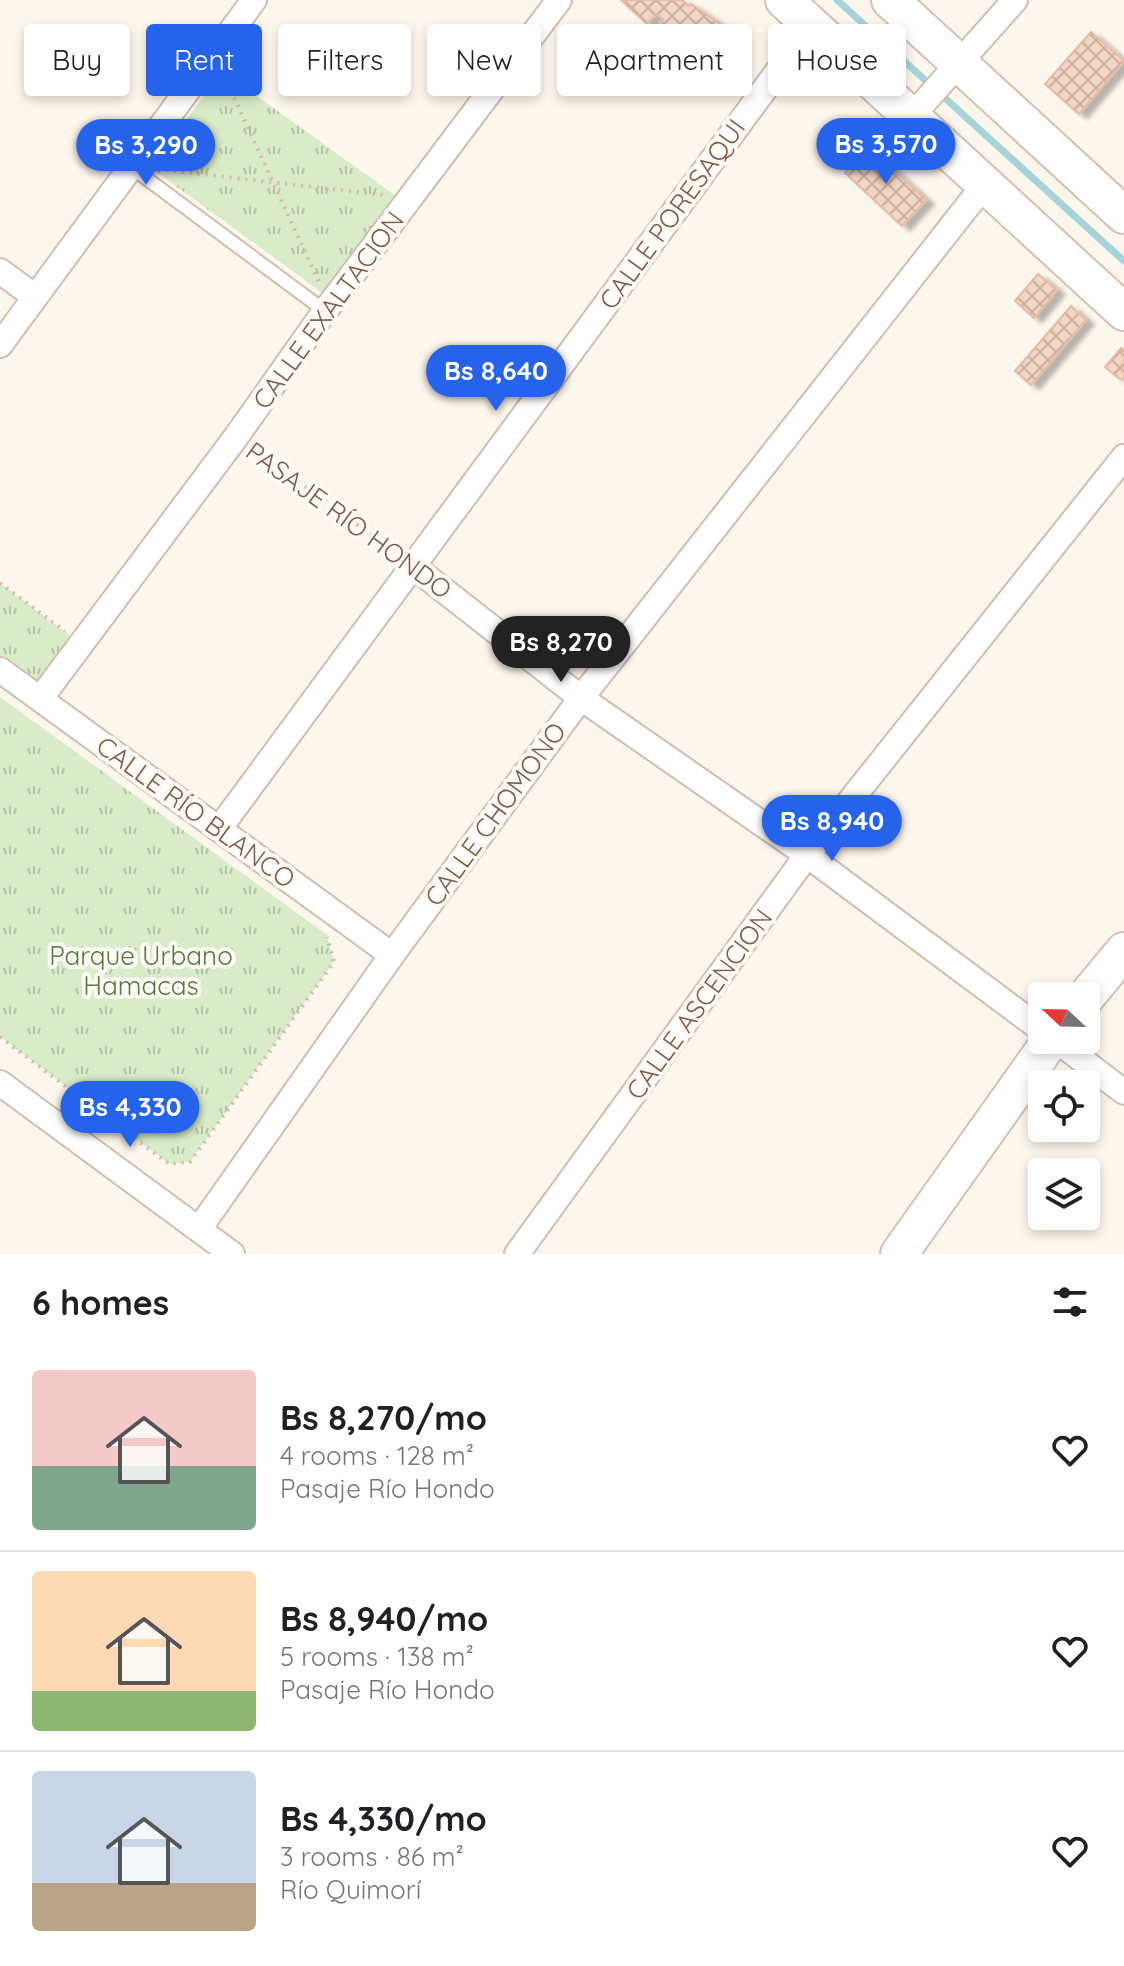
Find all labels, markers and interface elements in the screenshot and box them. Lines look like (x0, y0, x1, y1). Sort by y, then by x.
chip: Buy (24, 24, 130, 96)
chip: Rent (146, 24, 262, 96)
chip: Filters (278, 24, 411, 96)
chip: New (427, 24, 541, 96)
chip: Apartment (557, 24, 752, 96)
chip: House (768, 24, 906, 96)
street label: CALLE PORESAQUI (592, 112, 752, 316)
pin: Bs 3,570 (803, 118, 969, 186)
pin: Bs 3,290 (63, 119, 229, 187)
text: Bs 3,570 (834, 127, 938, 160)
text: Bs 3,290 (94, 128, 198, 161)
street label: CALLE EXALTACION (245, 205, 411, 415)
pin: Bs 8,640 (413, 345, 579, 413)
text: Bs 8,640 (444, 354, 548, 387)
street label: PASAJE RÍO HONDO (240, 434, 458, 606)
pin: Bs 8,270 (478, 616, 644, 684)
text: Bs 8,270 (509, 625, 613, 658)
street label: CALLE CHOMONO (417, 716, 573, 912)
street label: CALLE RÍO BLANCO (90, 729, 302, 895)
pin: Bs 8,940 (749, 795, 915, 863)
text: Bs 8,940 (780, 804, 884, 837)
street label: CALLE ASCENCION (619, 902, 779, 1106)
park label: Parque Urbano Hamacas (49, 939, 233, 1002)
north arrow (1028, 982, 1100, 1054)
map controls (1028, 982, 1100, 1230)
button: locate (1028, 1070, 1100, 1142)
pin: Bs 4,330 (47, 1081, 213, 1149)
text: Bs 4,330 (78, 1090, 182, 1123)
button: layers (1028, 1158, 1100, 1230)
icon: filters (1048, 1280, 1092, 1324)
text: 6 homes (32, 1281, 169, 1324)
text: Bs 8,270/mo (280, 1396, 487, 1439)
icon: home (96, 1402, 192, 1498)
icon: heart (1048, 1428, 1092, 1472)
text: 4 rooms · 128 m² (280, 1439, 474, 1472)
text: Pasaje Río Hondo (280, 1472, 495, 1505)
text: Bs 8,940/mo (280, 1597, 488, 1640)
icon: home (96, 1603, 192, 1699)
icon: heart (1048, 1629, 1092, 1673)
text: 5 rooms · 138 m² (280, 1640, 474, 1673)
text: Pasaje Río Hondo (280, 1673, 495, 1706)
text: Bs 4,330/mo (280, 1797, 487, 1840)
icon: home (96, 1803, 192, 1899)
icon: heart (1048, 1829, 1092, 1873)
text: 3 rooms · 86 m² (280, 1840, 464, 1873)
text: Río Quimorí (280, 1873, 421, 1906)

